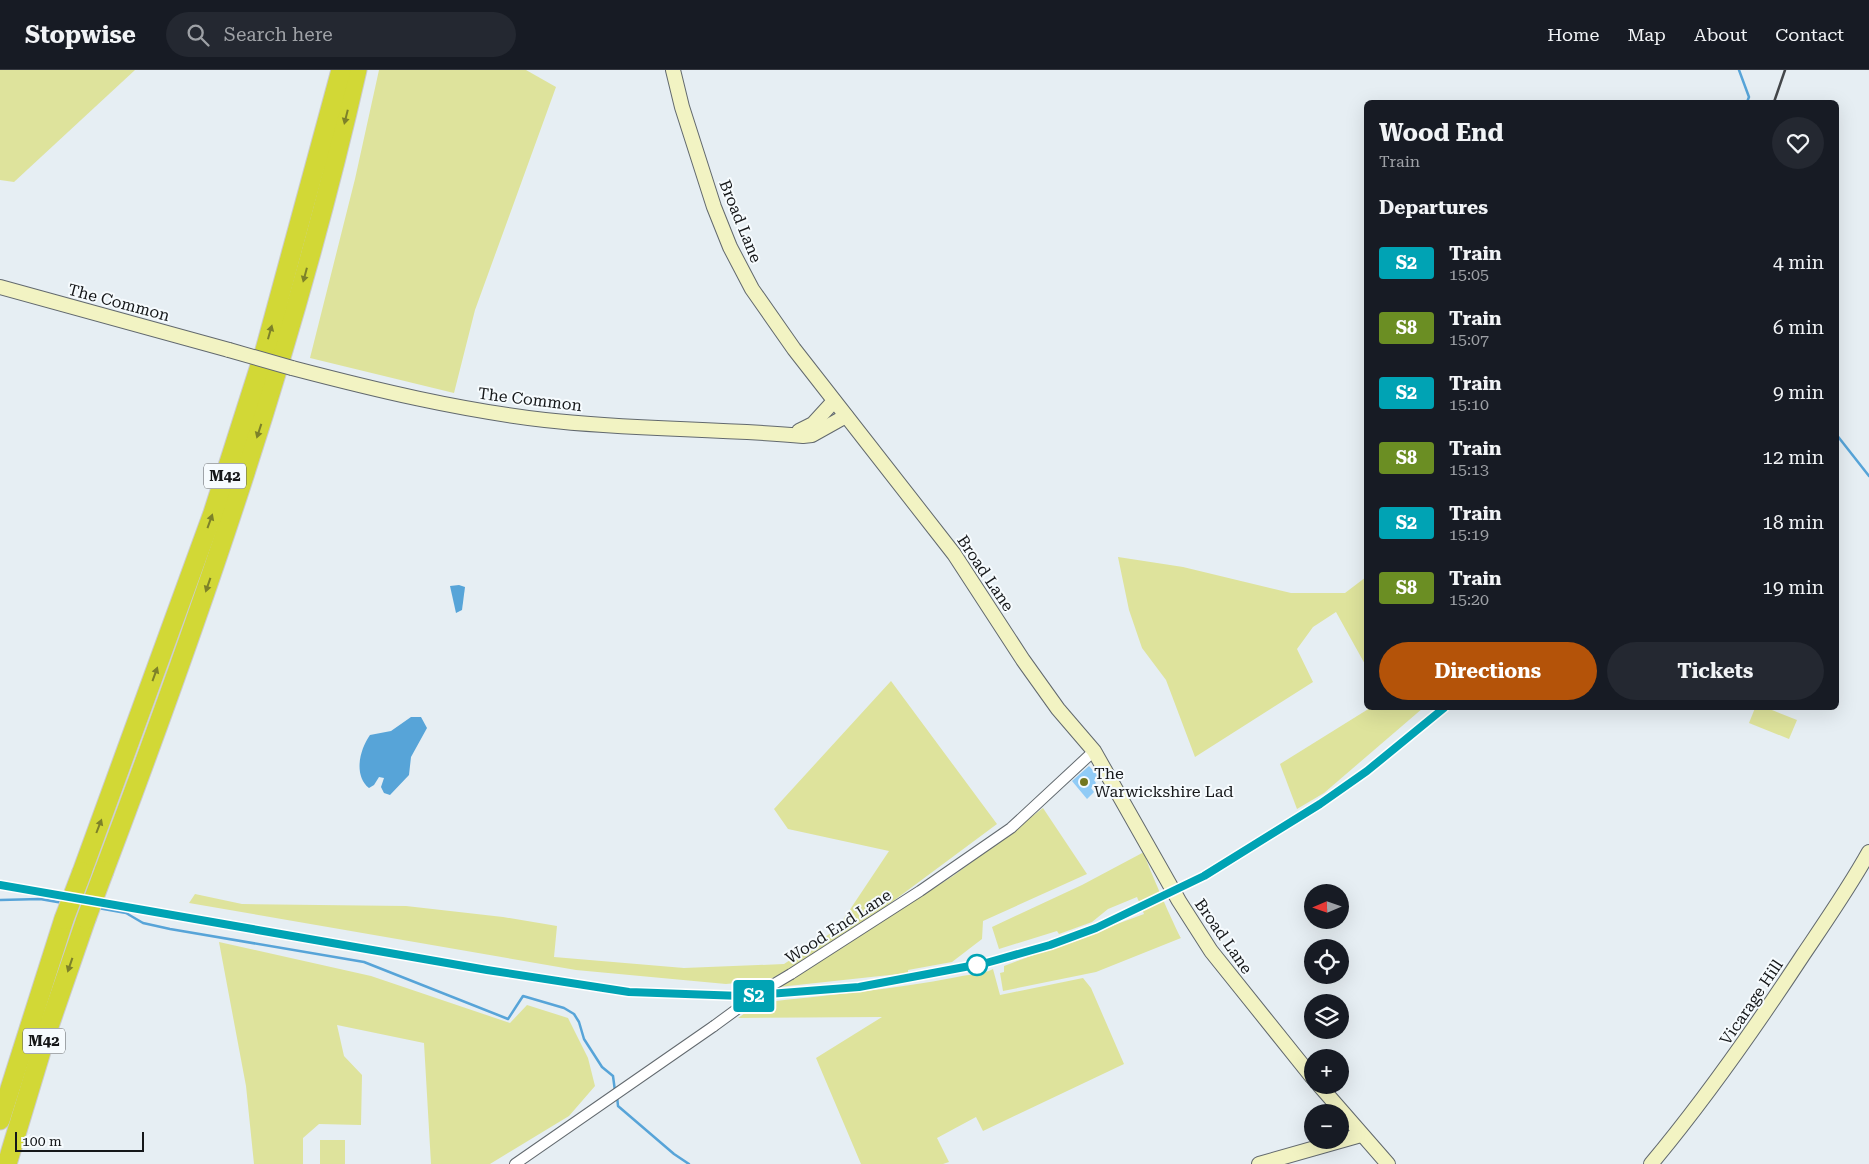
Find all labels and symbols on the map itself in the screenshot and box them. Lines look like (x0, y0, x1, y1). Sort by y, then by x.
one-way arrow (342, 110, 350, 125)
street label: Broad Lane (715, 177, 766, 265)
one-way arrow (301, 267, 309, 282)
street label: The Common (66, 280, 172, 325)
one-way arrow (266, 325, 274, 340)
street label: The Common (477, 384, 583, 415)
one-way arrow (255, 423, 263, 438)
road number: M42 (204, 464, 246, 488)
one-way arrow (207, 513, 214, 528)
street label: Broad Lane (953, 532, 1018, 615)
one-way arrow (204, 577, 211, 592)
one-way arrow (152, 666, 160, 681)
place label: The Warwickshire Lad (1094, 764, 1234, 801)
marker: The Warwickshire Lad (1078, 776, 1090, 788)
one-way arrow (95, 818, 103, 833)
north arrow (1304, 884, 1349, 929)
street label: Wood End Lane (782, 885, 895, 968)
street label: Broad Lane (1191, 895, 1257, 978)
unlabelled marker (966, 954, 988, 976)
street label: Vicarage Hill (1716, 956, 1787, 1049)
one-way arrow (66, 958, 73, 973)
line badge: S2 (732, 980, 776, 1012)
road number: M42 (23, 1028, 65, 1054)
scale bar (15, 1129, 144, 1152)

